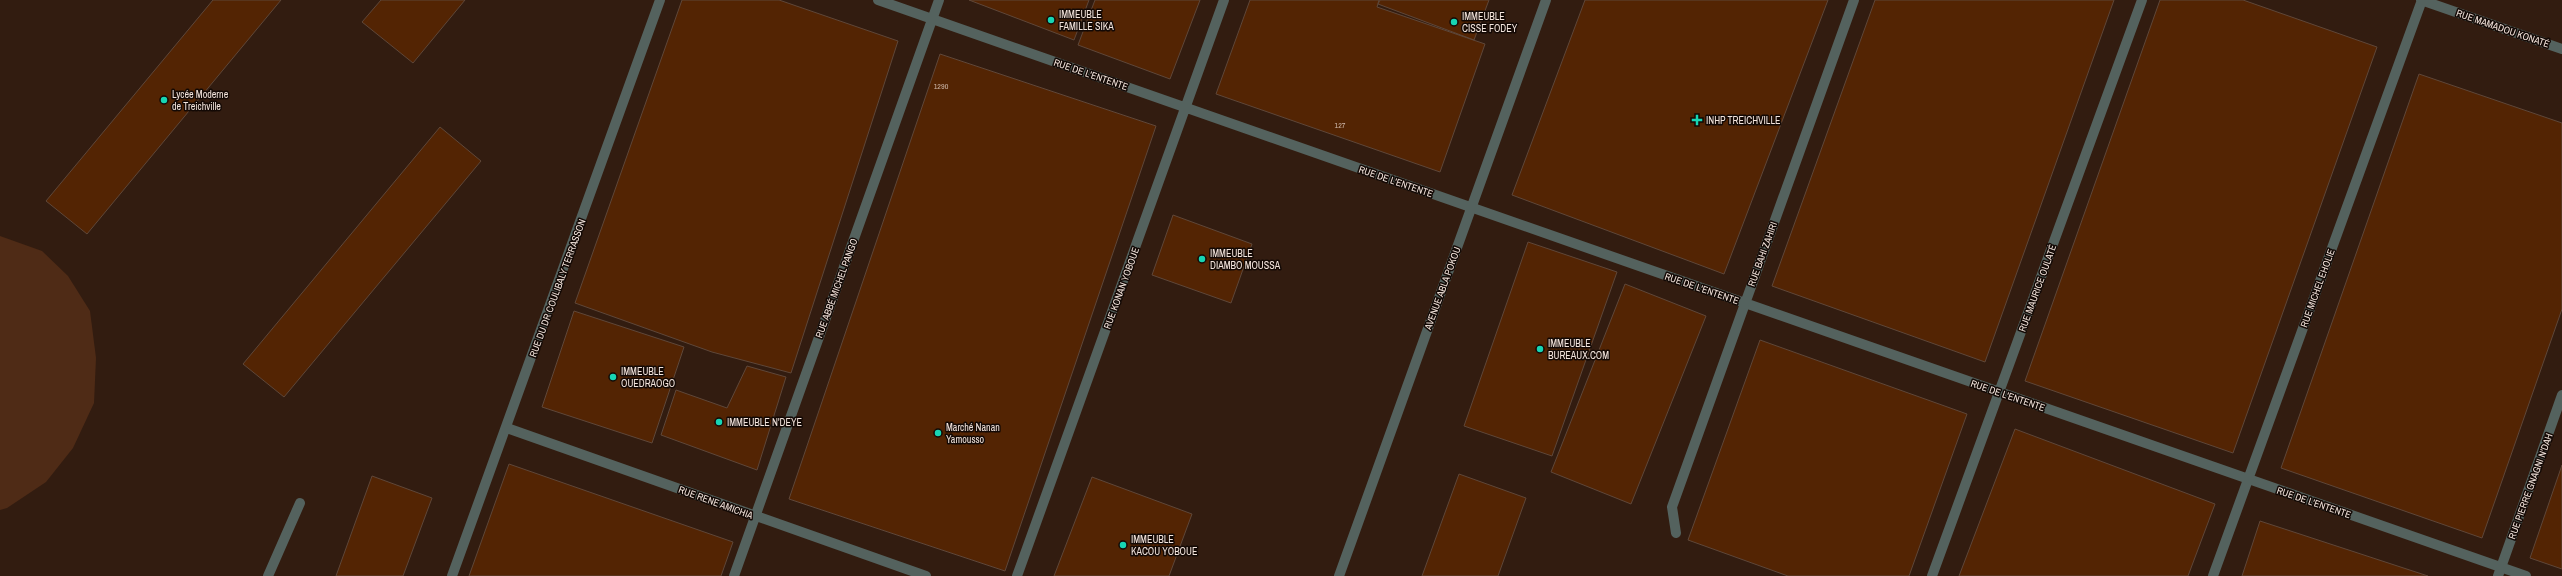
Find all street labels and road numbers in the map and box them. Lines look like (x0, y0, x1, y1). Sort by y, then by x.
street label: RUE MAMADOU KONATÉ (2454, 6, 2551, 51)
street label: RUE DE L'ENTENTE (1052, 56, 1130, 93)
street label: RUE DE L'ENTENTE (1357, 163, 1435, 200)
street label: RUE DU DR COULIBALY TERRASSON (526, 217, 589, 359)
street label: RUE BAHI ZAHIRI (1745, 220, 1780, 288)
street label: RUE ABBÉ MICHEL PANGO (812, 236, 861, 340)
street label: RUE MAURICE OULATÉ (2016, 243, 2059, 334)
street label: AVENUE ABLA POKOU (1421, 245, 1464, 332)
street label: RUE KONAN YOBOUE (1101, 246, 1142, 331)
street label: RUE MICHEL EHOLIE (2297, 247, 2338, 329)
street label: RUE DE L'ENTENTE (1663, 270, 1741, 307)
street label: RUE DE L'ENTENTE (1969, 377, 2047, 414)
street label: RUE PIERRE GNAGNI N'DAH (2505, 431, 2556, 541)
street label: RUE RENE AMICHIA (677, 483, 755, 522)
street label: RUE DE L'ENTENTE (2275, 484, 2353, 521)

